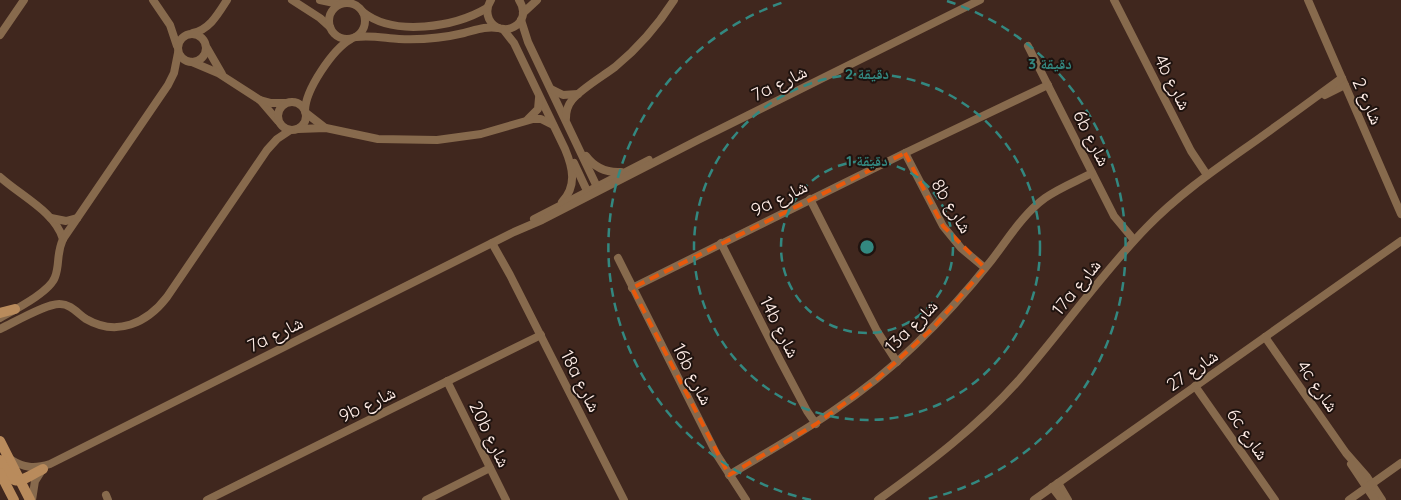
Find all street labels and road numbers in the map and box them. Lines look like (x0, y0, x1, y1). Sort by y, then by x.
street label: 4b شارع (1149, 50, 1197, 114)
street label: 7a شارع (747, 60, 811, 106)
street label: شارع 2 (1348, 74, 1388, 128)
street label: 6b شارع (1068, 106, 1116, 170)
street label: 9a شارع (747, 174, 811, 222)
street label: 8b شارع (926, 175, 978, 237)
street label: 17a شارع (1046, 254, 1106, 320)
street label: 14b شارع (755, 292, 805, 362)
street label: 13a شارع (879, 294, 943, 358)
street label: 7a شارع (243, 311, 307, 357)
street label: 16b شارع (668, 339, 718, 409)
street label: شارع 27 (1162, 344, 1222, 396)
street label: 18a شارع (556, 346, 606, 416)
street label: 4c شارع (1292, 356, 1344, 416)
street label: 9b شارع (335, 380, 399, 428)
street label: 20b شارع (464, 397, 516, 471)
street label: 6c شارع (1222, 404, 1274, 464)

